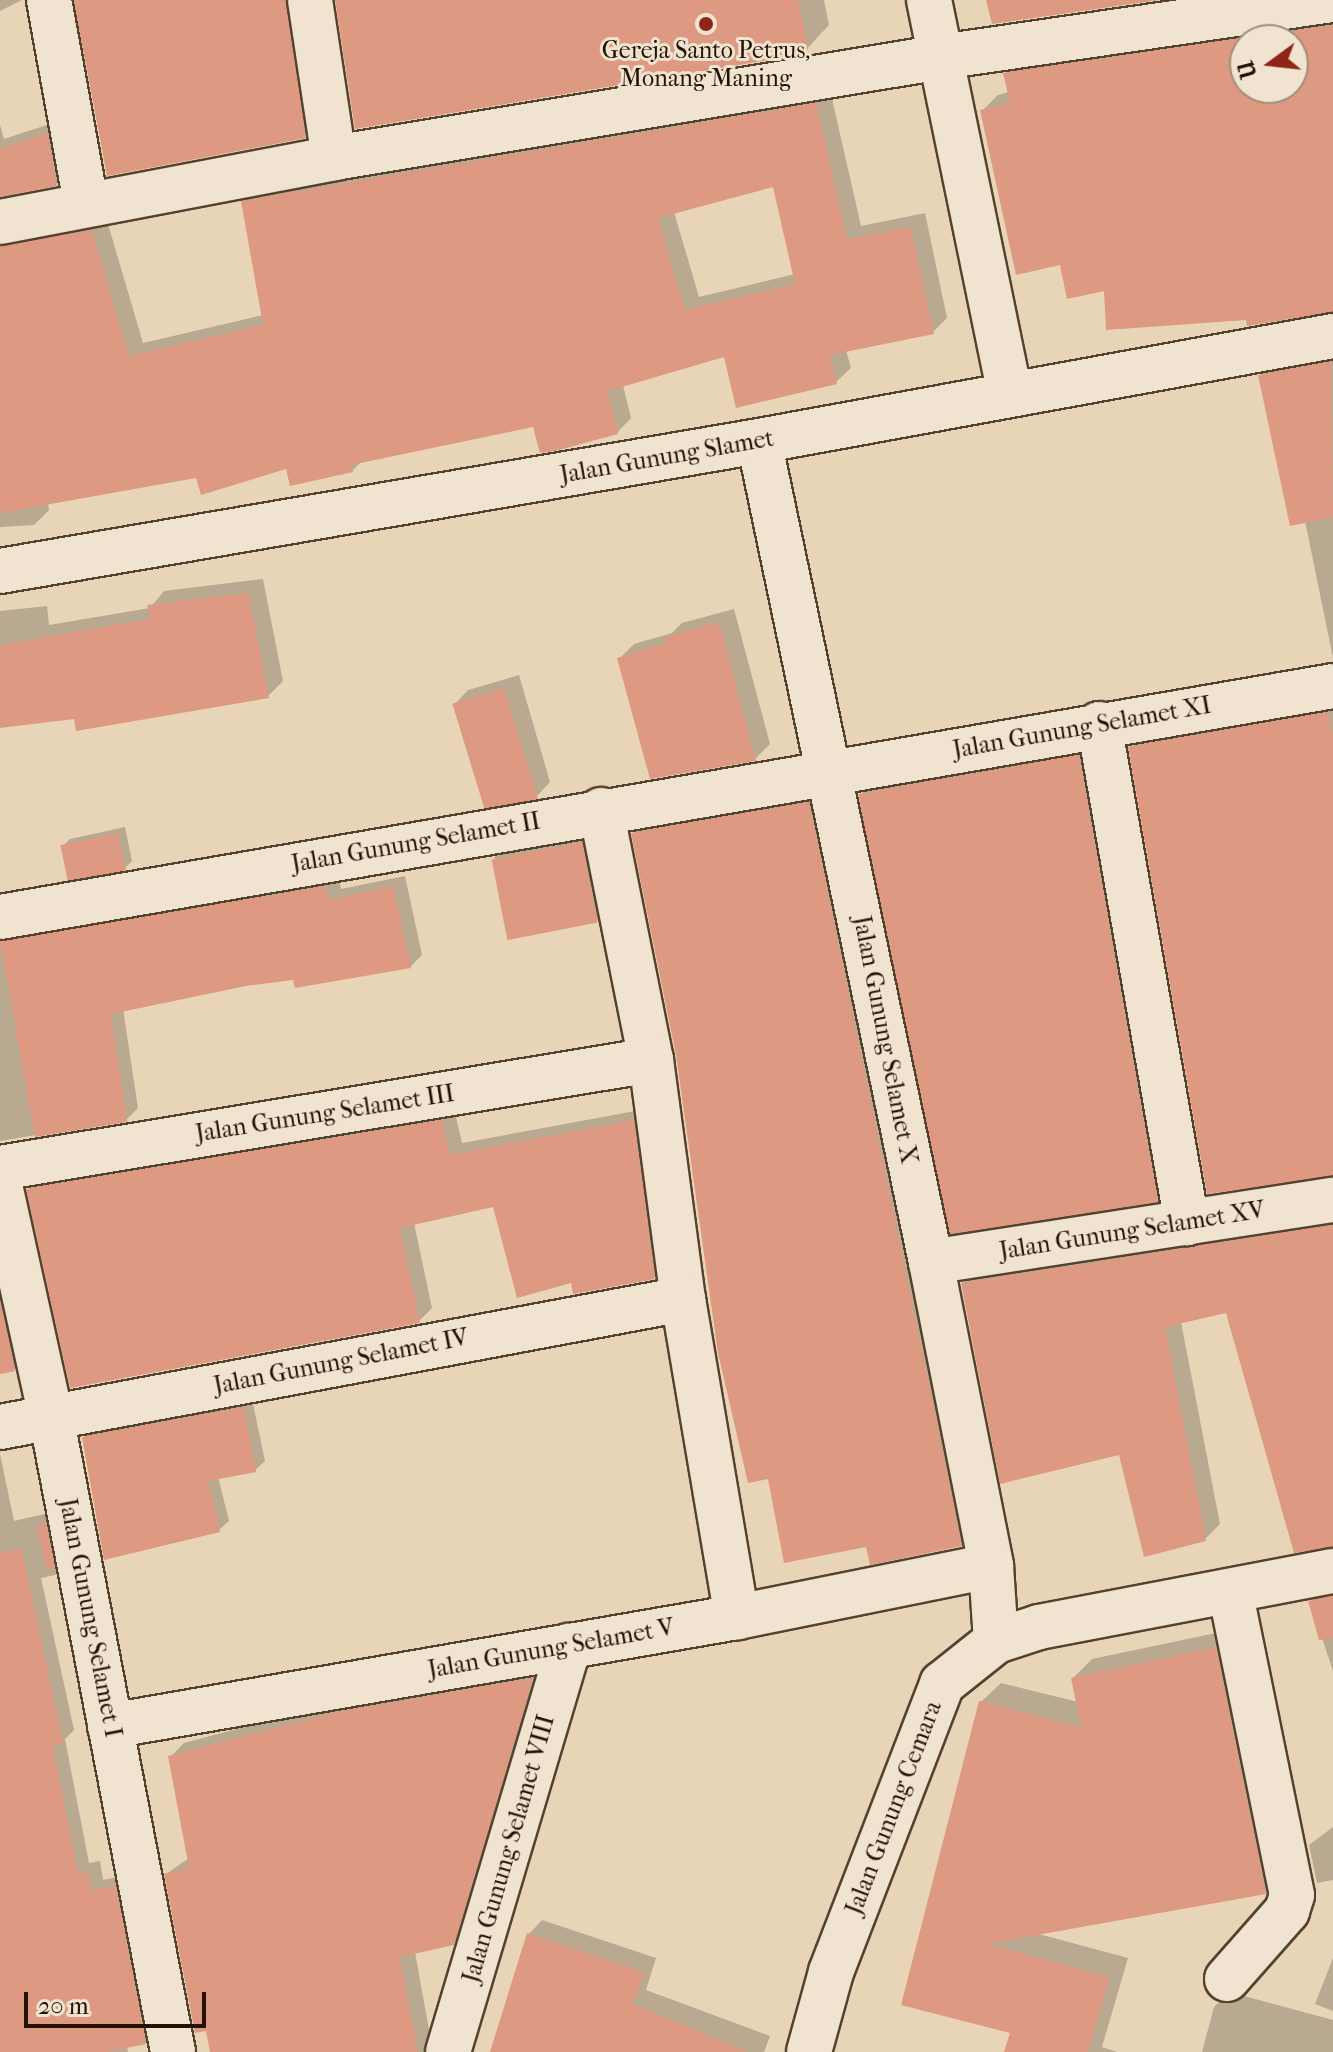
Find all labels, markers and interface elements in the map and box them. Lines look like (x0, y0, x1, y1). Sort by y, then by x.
marker: Gereja Santo Petrus, Monang Maning (697, 15, 715, 33)
north arrow (1229, 24, 1309, 104)
place label: Gereja Santo Petrus, Monang Maning (602, 37, 810, 93)
text: U (1233, 58, 1263, 81)
street label: Jalan Gunung Slamet (558, 424, 776, 490)
street label: Jalan Gunung Selamet XI (951, 691, 1213, 765)
street label: Jalan Gunung Selamet II (289, 807, 543, 879)
street label: Jalan Gunung Selamet X (847, 913, 923, 1167)
street label: Jalan Gunung Selamet III (194, 1079, 456, 1149)
street label: Jalan Gunung Selamet XV (997, 1196, 1267, 1266)
street label: Jalan Gunung Selamet IV (211, 1323, 471, 1401)
street label: Jalan Gunung Selamet I (53, 1496, 127, 1740)
street label: Jalan Gunung Selamet V (426, 1613, 676, 1685)
street label: Jalan Gunung Cemara (840, 1697, 948, 1919)
street label: Jalan Gunung Selamet VIII (457, 1712, 561, 1986)
scale bar (28, 1976, 210, 2026)
text: 20 m (38, 1992, 89, 2020)

